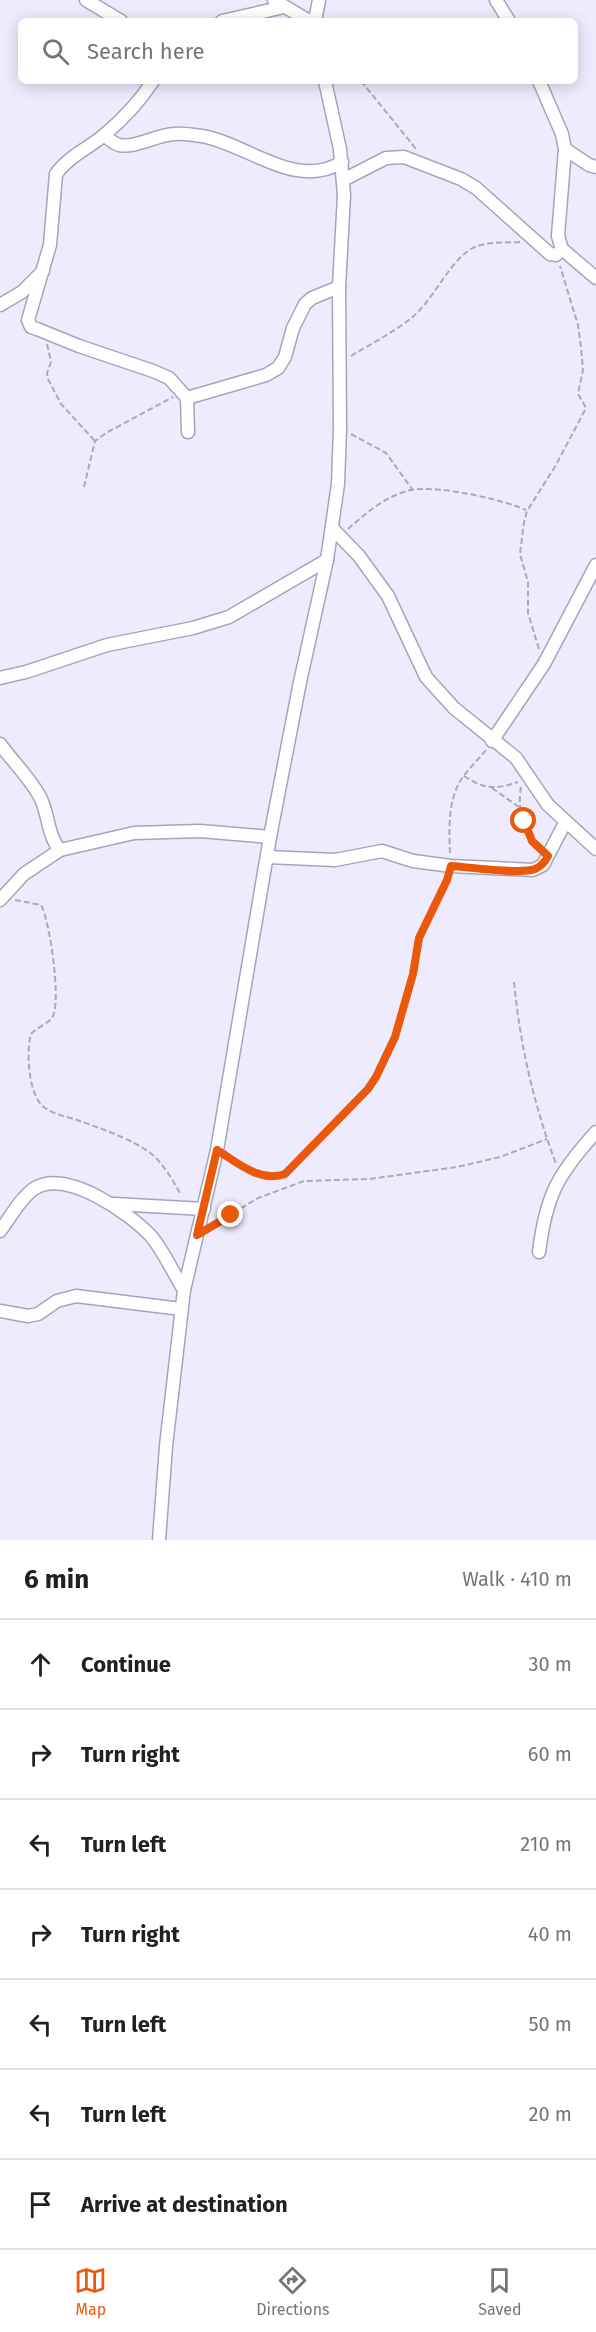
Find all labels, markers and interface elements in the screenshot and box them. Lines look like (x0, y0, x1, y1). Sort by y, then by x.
search box (18, 18, 578, 84)
icon: search (39, 35, 72, 68)
text: Search here (87, 38, 205, 65)
route start (510, 807, 536, 833)
route end (217, 1201, 243, 1227)
text: 6 min (24, 1564, 89, 1595)
text: Walk · 410 m (462, 1567, 572, 1591)
icon: ahead (24, 1648, 57, 1681)
text: Continue (81, 1651, 171, 1678)
text: 30 m (528, 1652, 572, 1676)
icon: right (24, 1738, 57, 1771)
text: Turn right (81, 1741, 180, 1768)
text: 60 m (528, 1742, 572, 1766)
icon: left (24, 1828, 57, 1861)
text: Turn left (81, 1831, 166, 1858)
text: 210 m (520, 1832, 572, 1856)
icon: right (24, 1918, 57, 1951)
text: Turn right (81, 1921, 180, 1948)
text: 40 m (528, 1922, 572, 1946)
icon: left (24, 2008, 57, 2041)
text: Turn left (81, 2011, 166, 2038)
text: 50 m (528, 2012, 572, 2036)
icon: left (24, 2098, 57, 2131)
text: Turn left (81, 2101, 166, 2128)
text: 20 m (529, 2102, 572, 2126)
icon: arrive (24, 2188, 57, 2221)
text: Arrive at destination (81, 2191, 288, 2218)
tab: Map (74, 2264, 107, 2319)
tab: Directions (256, 2264, 330, 2319)
tab: Saved (478, 2264, 522, 2319)

